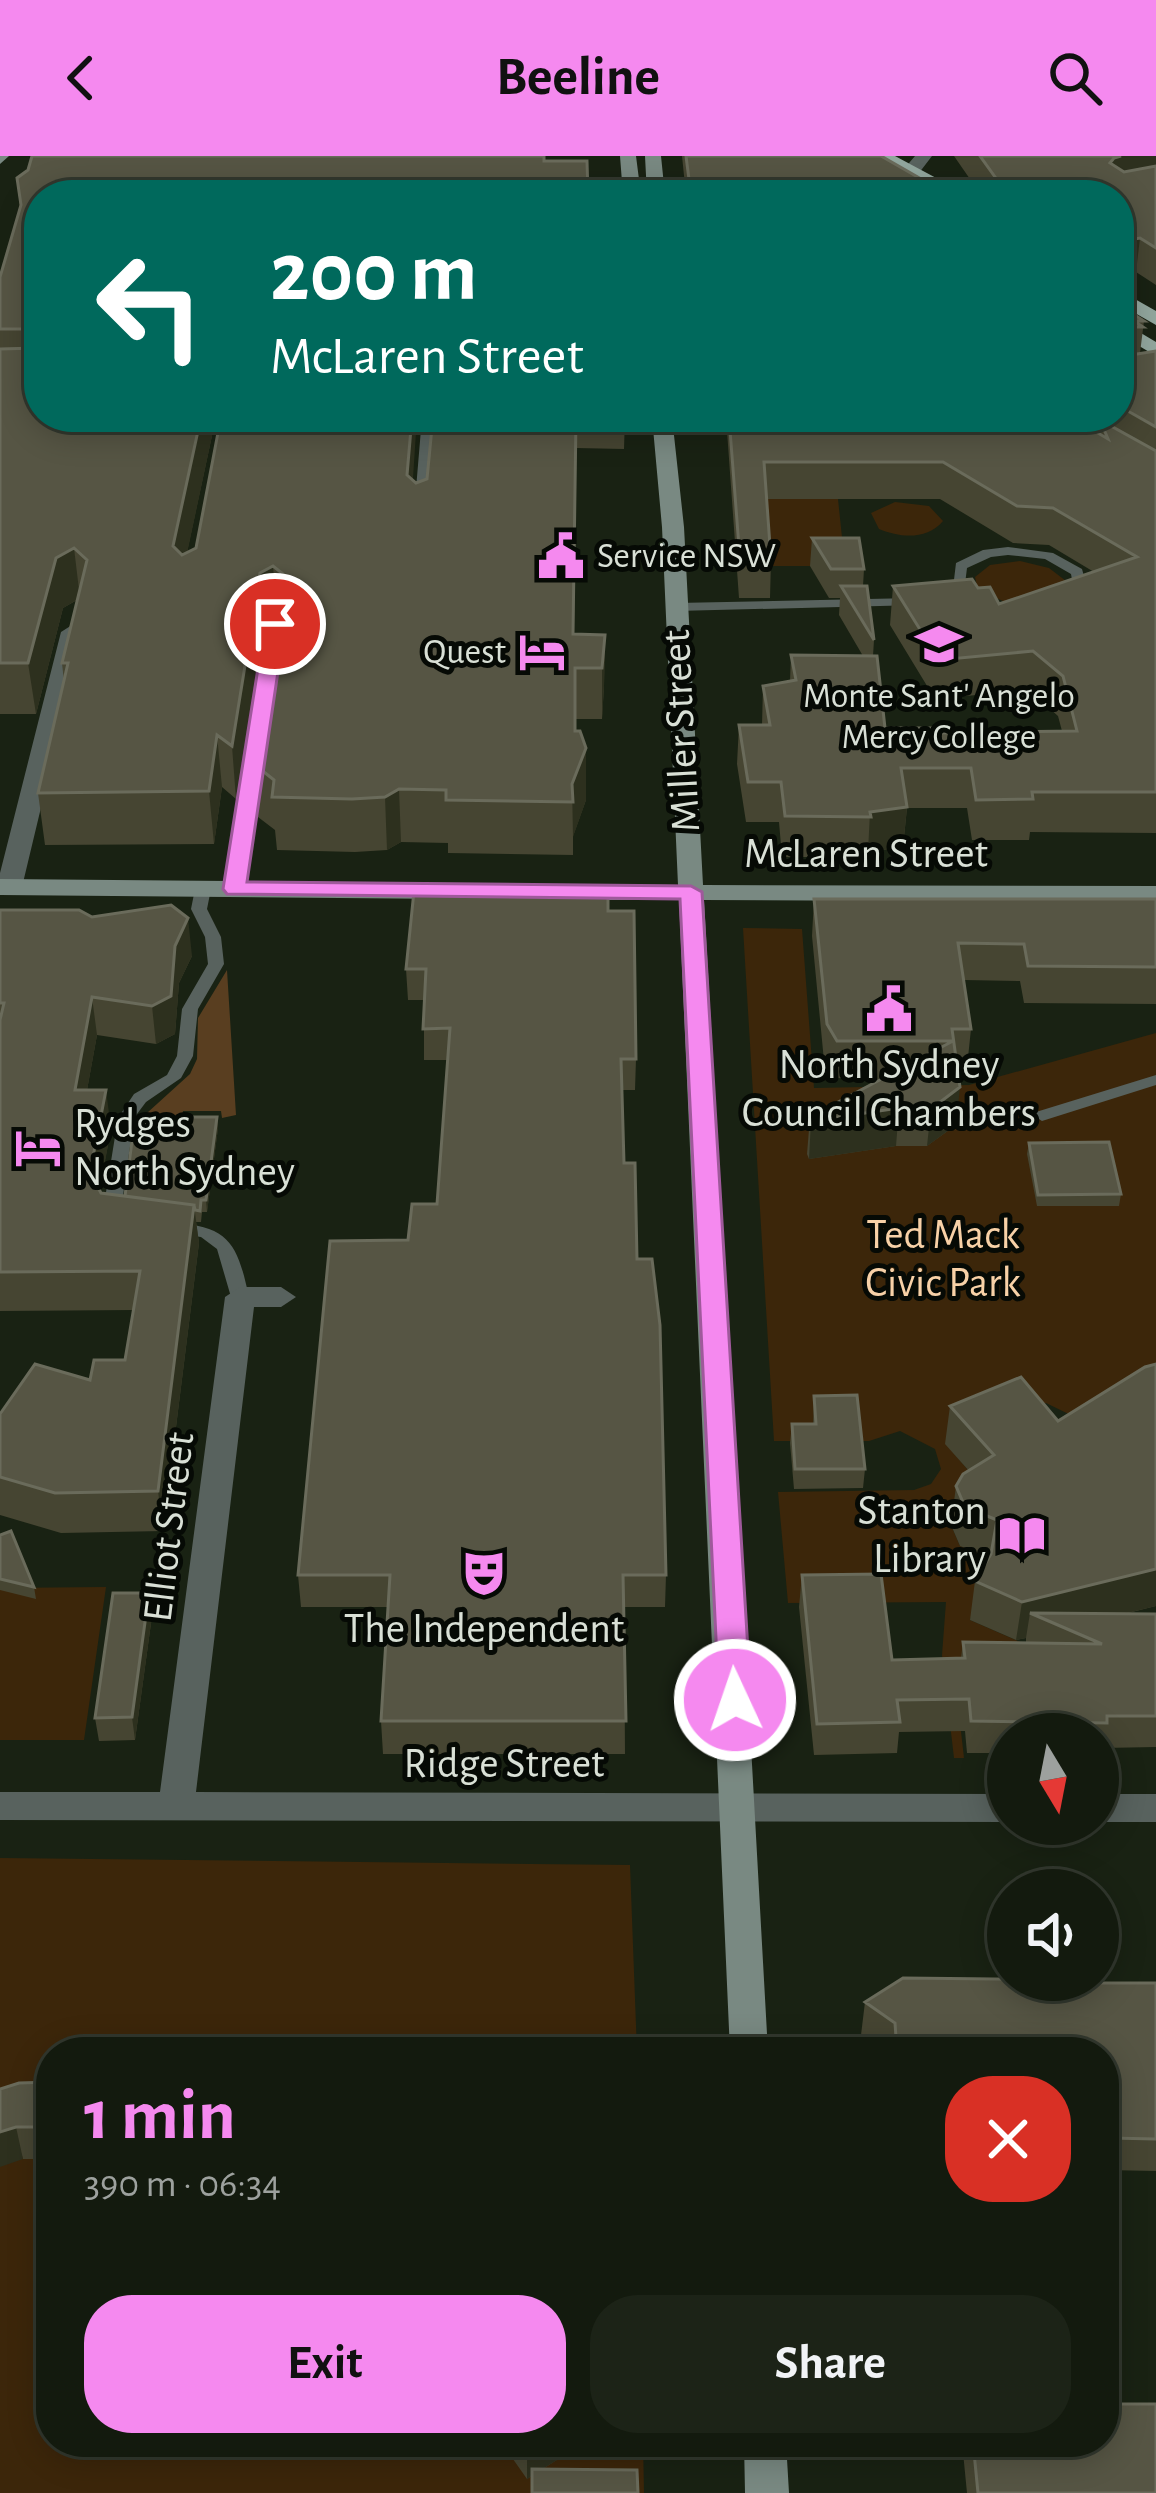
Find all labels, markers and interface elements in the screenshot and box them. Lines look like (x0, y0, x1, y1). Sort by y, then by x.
icon: back (48, 45, 114, 111)
icon: search (1042, 45, 1108, 111)
text: Beeline (496, 51, 660, 105)
icon: left (72, 228, 228, 384)
text: 200 m (270, 232, 478, 316)
text: McLaren Street (270, 330, 584, 384)
public building icon: Service NSW (536, 531, 586, 581)
place label: Service NSW (597, 538, 776, 574)
pin (224, 573, 326, 675)
icon: arrive (242, 591, 308, 657)
school or university icon: Monte Sant' Angelo Mercy College (914, 619, 964, 669)
hotel icon: Quest (517, 627, 567, 677)
street label: Miller Street (655, 629, 707, 833)
place label: Quest (423, 634, 507, 670)
place label: Monte Sant' Angelo Mercy College (803, 678, 1075, 755)
street label: McLaren Street (744, 833, 988, 875)
public building icon: North Sydney Council Chambers (864, 984, 914, 1034)
place label: North Sydney Council Chambers (742, 1044, 1036, 1134)
place label: Rydges North Sydney (74, 1103, 295, 1193)
hotel icon: Rydges North Sydney (13, 1123, 63, 1173)
park label: Ted Mack Civic Park (865, 1214, 1021, 1304)
street label: Elliot Street (137, 1430, 201, 1624)
place label: Stanton Library (857, 1490, 986, 1580)
library icon: Stanton Library (997, 1510, 1047, 1560)
theatre icon: The Independent (459, 1548, 509, 1598)
place label: The Independent (344, 1608, 624, 1650)
position arrow (672, 1637, 798, 1763)
north arrow (987, 1713, 1119, 1845)
map controls (987, 1713, 1119, 2001)
street label: Ridge Street (404, 1743, 604, 1785)
button: sound (987, 1869, 1119, 2001)
button: close (945, 2076, 1071, 2202)
text: 1 min (84, 2080, 236, 2152)
text: 390 m · 06:34 (84, 2165, 281, 2204)
button: Exit (84, 2295, 566, 2433)
button: Share (590, 2295, 1071, 2433)

